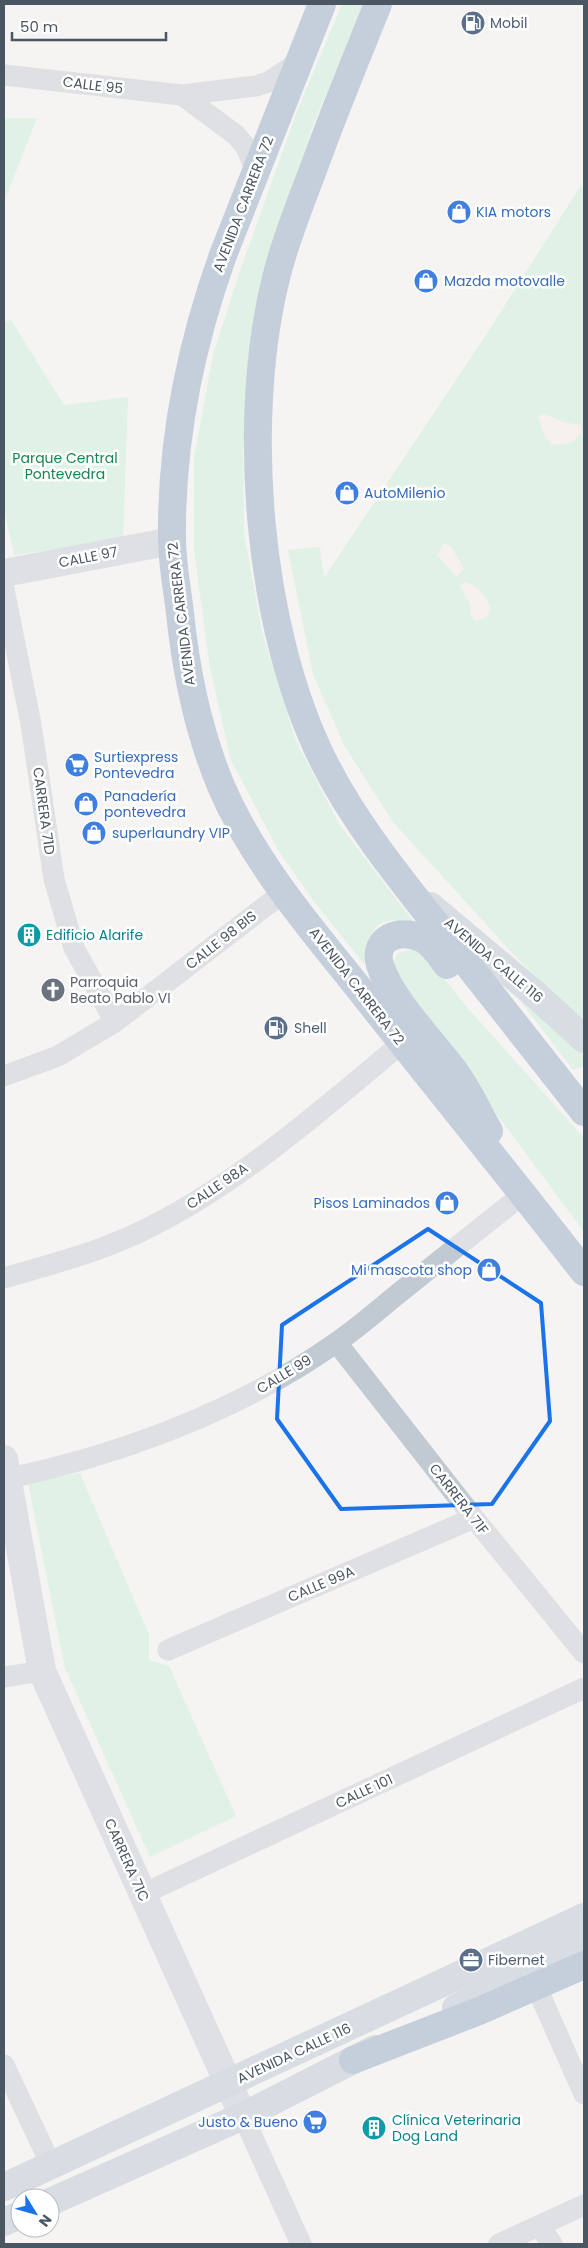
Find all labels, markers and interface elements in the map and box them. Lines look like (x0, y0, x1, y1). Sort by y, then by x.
scale bar (12, 10, 166, 42)
fuel station icon: Mobil (460, 10, 486, 36)
place label: Mobil (490, 13, 527, 33)
text: 50 m (20, 16, 58, 37)
street label: CALLE 95 (62, 71, 124, 99)
street label: AVENIDA CARRERA 72 (208, 133, 278, 275)
shop icon: KIA motors (446, 199, 472, 225)
place label: KIA motors (476, 202, 551, 222)
shop icon: Mazda motovalle (413, 268, 439, 294)
place label: Mazda motovalle (444, 271, 565, 291)
park label: Parque Central Pontevedra (12, 448, 118, 484)
shop icon: AutoMilenio (334, 480, 360, 506)
place label: AutoMilenio (364, 483, 445, 503)
street label: CALLE 97 (57, 541, 120, 573)
street label: AVENIDA CARRERA 72 (162, 541, 200, 687)
place label: Surtiexpress Pontevedra (94, 747, 178, 783)
supermarket icon: Surtiexpress Pontevedra (64, 752, 90, 778)
street label: CARRERA 71D (28, 766, 60, 856)
place label: Panadería pontevedra (104, 786, 186, 822)
shop icon: Panadería pontevedra (73, 791, 99, 817)
shop icon: superlaundry VIP (81, 820, 107, 846)
place label: superlaundry VIP (112, 823, 230, 843)
street label: CALLE 98 BIS (181, 906, 261, 974)
street label: AVENIDA CALLE 116 (440, 913, 548, 1007)
building icon: Edificio Alarife (16, 922, 42, 948)
street label: AVENIDA CARRERA 72 (305, 923, 409, 1049)
place label: Edificio Alarife (46, 925, 143, 945)
place label: Parroquia Beato Pablo VI (70, 972, 171, 1008)
church icon: Parroquia Beato Pablo VI (40, 977, 66, 1003)
fuel station icon: Shell (263, 1015, 289, 1041)
place label: Shell (294, 1018, 327, 1038)
street label: CALLE 98A (182, 1158, 252, 1214)
shop icon: Pisos Laminados (434, 1190, 460, 1216)
place label: Pisos Laminados (314, 1193, 430, 1213)
shop icon: Mi mascota shop (476, 1257, 502, 1283)
place label: Mi mascota shop (351, 1260, 472, 1280)
street label: CALLE 99 (253, 1350, 315, 1398)
street label: CARRERA 71F (425, 1459, 493, 1539)
street label: CALLE 99A (285, 1561, 357, 1607)
street label: CALLE 101 (332, 1769, 396, 1813)
street label: CARRERA 71C (100, 1815, 154, 1905)
office icon: Fibernet (458, 1947, 484, 1973)
place label: Fibernet (488, 1950, 545, 1970)
street label: AVENIDA CALLE 116 (234, 2018, 354, 2088)
supermarket icon: Justo & Bueno (302, 2109, 328, 2135)
place label: Clínica Veterinaria Dog Land (392, 2110, 521, 2146)
place label: Justo & Bueno (198, 2112, 298, 2132)
building icon: Clínica Veterinaria Dog Land (361, 2115, 387, 2141)
north arrow (10, 2188, 60, 2238)
text: N (34, 2211, 57, 2231)

